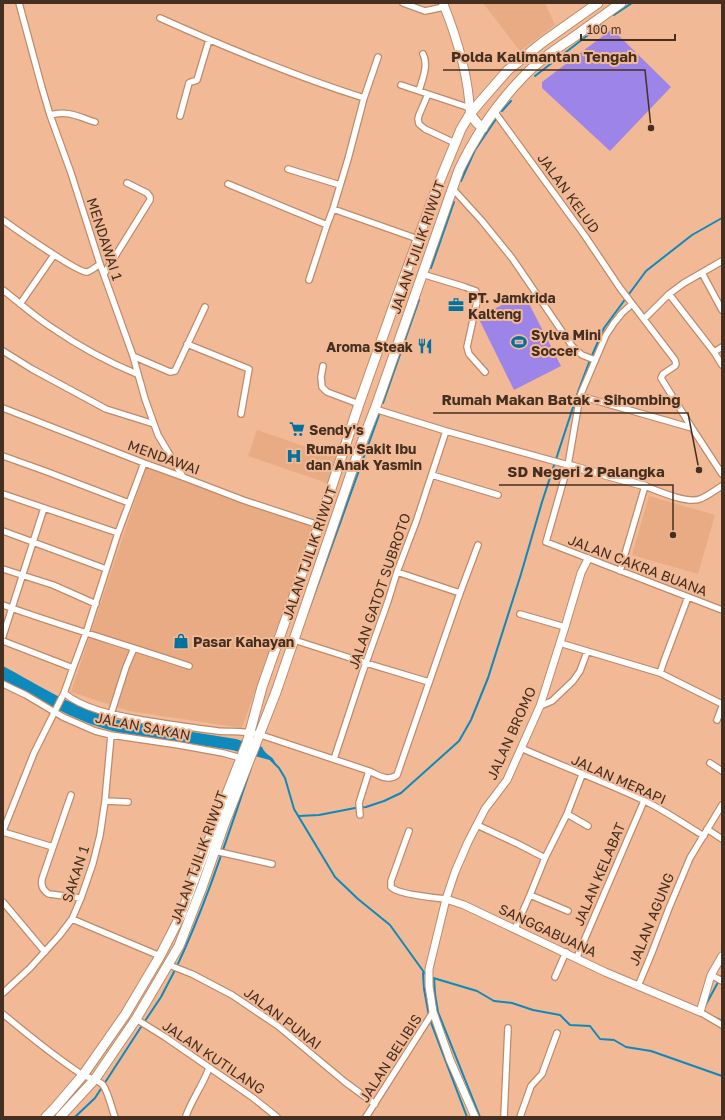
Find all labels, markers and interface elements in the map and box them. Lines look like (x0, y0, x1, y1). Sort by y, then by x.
scale bar (581, 16, 675, 42)
text: 100 m (587, 22, 621, 37)
callout: Polda Kalimantan Tengah (443, 43, 645, 70)
text: Polda Kalimantan Tengah (451, 47, 637, 65)
street label: JALAN KELUD (534, 150, 604, 236)
street label: JALAN TJILIK RIWUT (386, 178, 448, 316)
street label: MENDAWAI 1 (84, 196, 126, 283)
place label: PT. Jamkrida Kalteng (468, 289, 556, 322)
office icon: PT. Jamkrida Kalteng (447, 296, 465, 314)
place label: Sylva Mini Soccer (531, 326, 601, 359)
sports icon: Sylva Mini Soccer (510, 333, 528, 351)
restaurant icon: Aroma Steak (416, 337, 434, 355)
place label: Aroma Steak (326, 338, 413, 355)
callout: Rumah Makan Batak - Sihombing (433, 386, 688, 413)
text: Rumah Makan Batak - Sihombing (442, 390, 680, 408)
supermarket icon: Sendy's (288, 420, 306, 438)
place label: Sendy's (309, 421, 364, 438)
street label: MENDAWAI (126, 436, 202, 478)
place label: Rumah Sakit Ibu dan Anak Yasmin (306, 440, 422, 473)
hospital icon: Rumah Sakit Ibu dan Anak Yasmin (285, 447, 303, 465)
callout: SD Negeri 2 Palangka (499, 458, 673, 485)
text: SD Negeri 2 Palangka (507, 462, 665, 480)
street label: JALAN TJILIK RIWUT (278, 484, 340, 622)
street label: JALAN GATOT SUBROTO (344, 511, 414, 671)
street label: JALAN CAKRA BUANA (566, 531, 711, 600)
shop icon: Pasar Kahayan (172, 632, 190, 650)
place label: Pasar Kahayan (193, 633, 294, 650)
street label: JALAN BROMO (483, 684, 539, 782)
street label: JALAN SAKAN (94, 708, 192, 744)
street label: JALAN MERAPI (569, 751, 669, 807)
street label: JALAN TJILIK RIWUT (166, 788, 230, 926)
street label: JALAN KELABAT (570, 819, 629, 928)
street label: SAKAN 1 (58, 843, 92, 904)
street label: JALAN AGUNG (625, 870, 677, 968)
street label: SANGGABUANA (496, 900, 600, 960)
street label: JALAN PUNAI (241, 983, 325, 1053)
street label: JALAN BELIBIS (355, 1011, 425, 1105)
street label: JALAN KUTILANG (160, 1016, 269, 1098)

